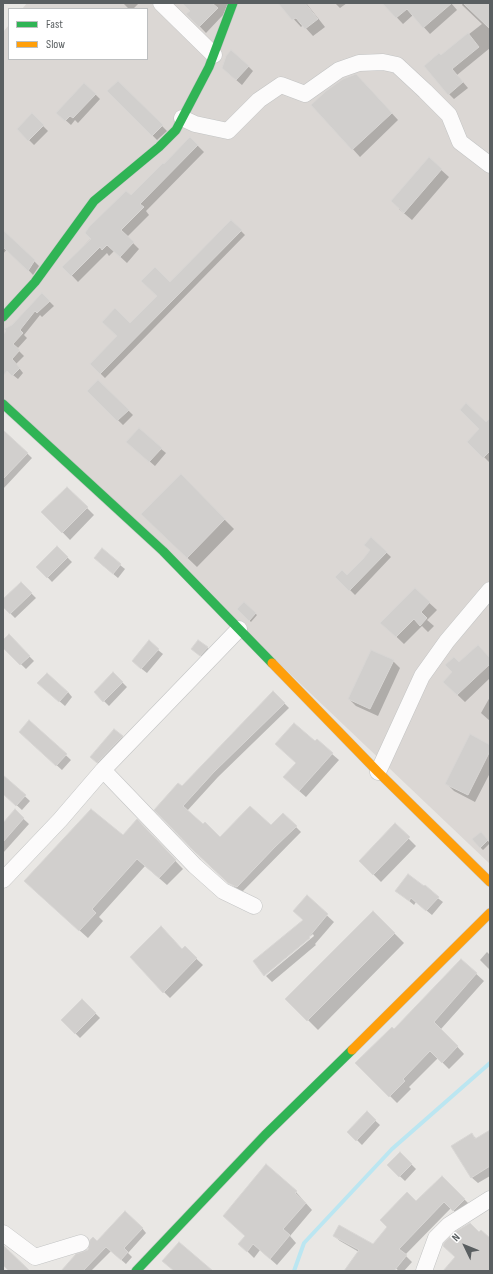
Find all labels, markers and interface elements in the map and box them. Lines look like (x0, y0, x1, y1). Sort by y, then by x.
legend (8, 8, 148, 60)
text: Fast (46, 17, 63, 32)
text: Slow (46, 37, 65, 52)
north arrow (445, 1226, 485, 1266)
text: N (449, 1231, 463, 1244)

